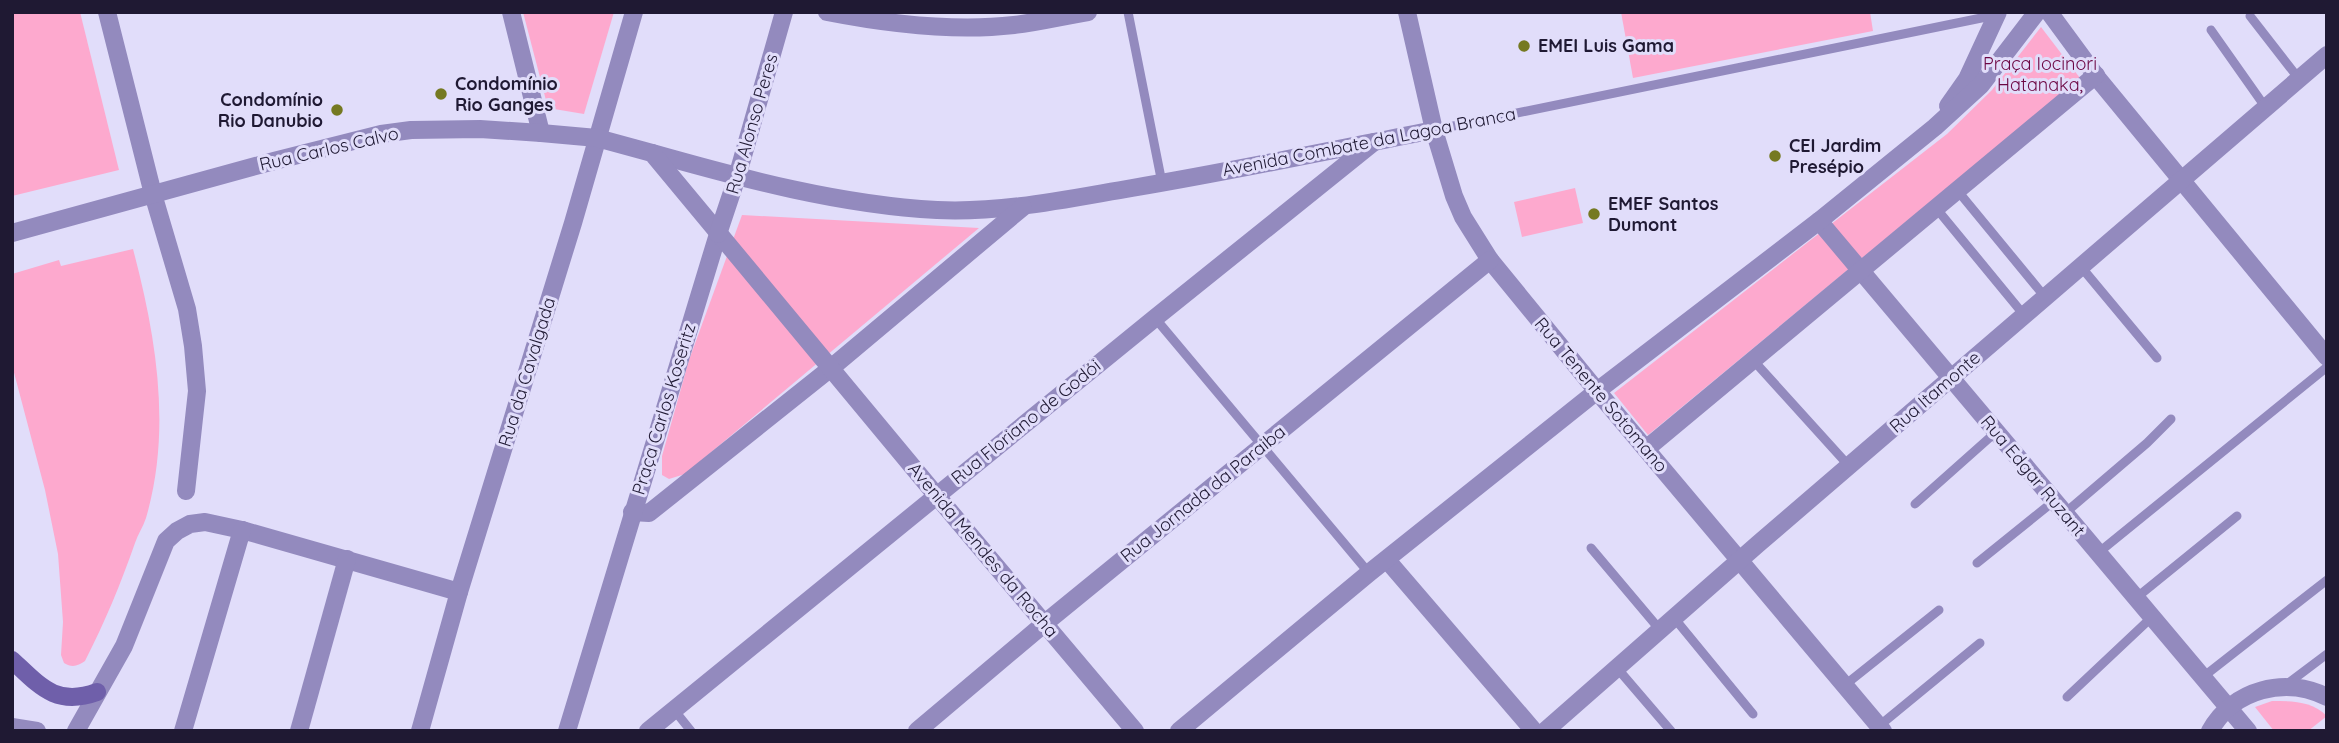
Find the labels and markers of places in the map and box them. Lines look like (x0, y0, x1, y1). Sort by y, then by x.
place label: EMEI Luis Gama (1538, 34, 1674, 57)
marker: EMEI Luis Gama (1516, 38, 1532, 54)
place label: Condomínio Rio Ganges (455, 72, 558, 116)
marker: Condomínio Rio Ganges (433, 86, 449, 102)
place label: Condomínio Rio Danubio (218, 88, 323, 132)
marker: Condomínio Rio Danubio (329, 102, 345, 118)
place label: CEI Jardim Presépio (1789, 134, 1881, 178)
marker: CEI Jardim Presépio (1767, 148, 1783, 164)
place label: EMEF Santos Dumont (1608, 192, 1719, 236)
marker: EMEF Santos Dumont (1586, 206, 1602, 222)

